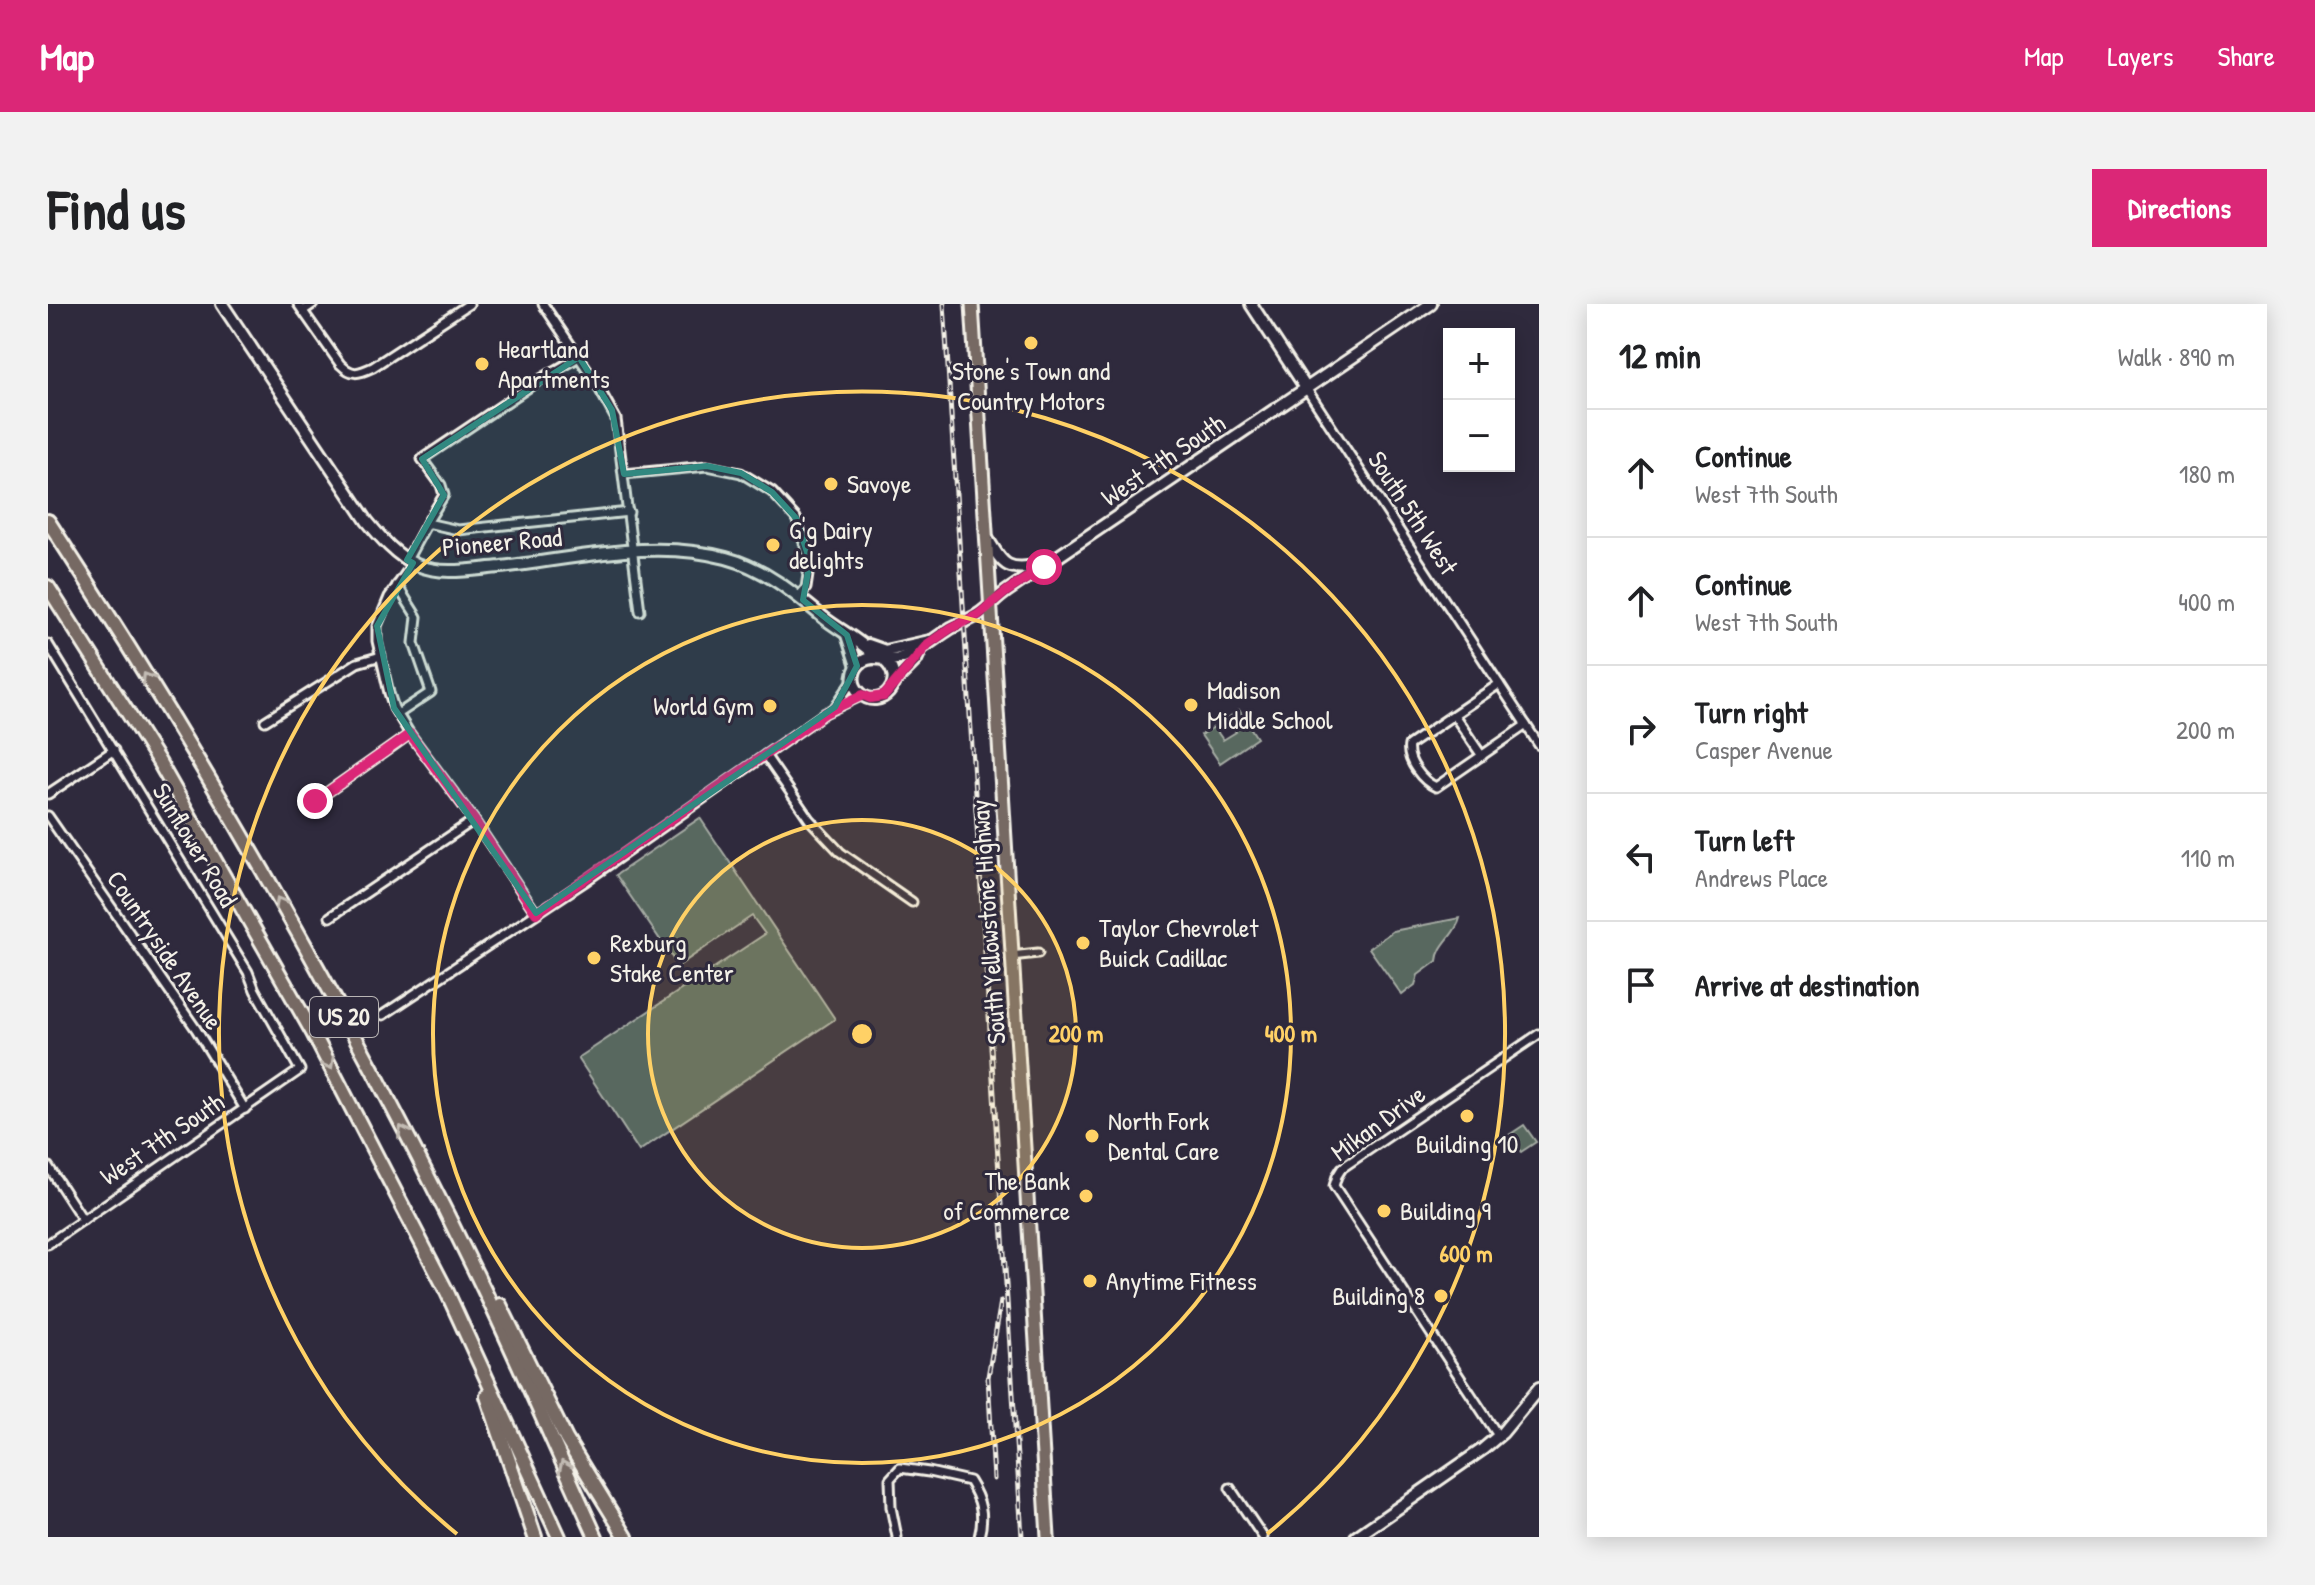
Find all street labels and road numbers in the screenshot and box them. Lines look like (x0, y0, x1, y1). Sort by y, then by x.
street label: West 7th South (1094, 405, 1232, 514)
street label: South 5th West (1360, 444, 1467, 582)
street label: Pioneer Road (441, 519, 563, 564)
street label: Sunflower Road (145, 776, 246, 913)
street label: South Yellowstone Highway (961, 798, 1014, 1046)
street label: Countryside Avenue (99, 863, 232, 1036)
road number: US 20 (310, 997, 378, 1037)
street label: Mikan Drive (1323, 1076, 1432, 1169)
street label: West 7th South (93, 1084, 231, 1193)

